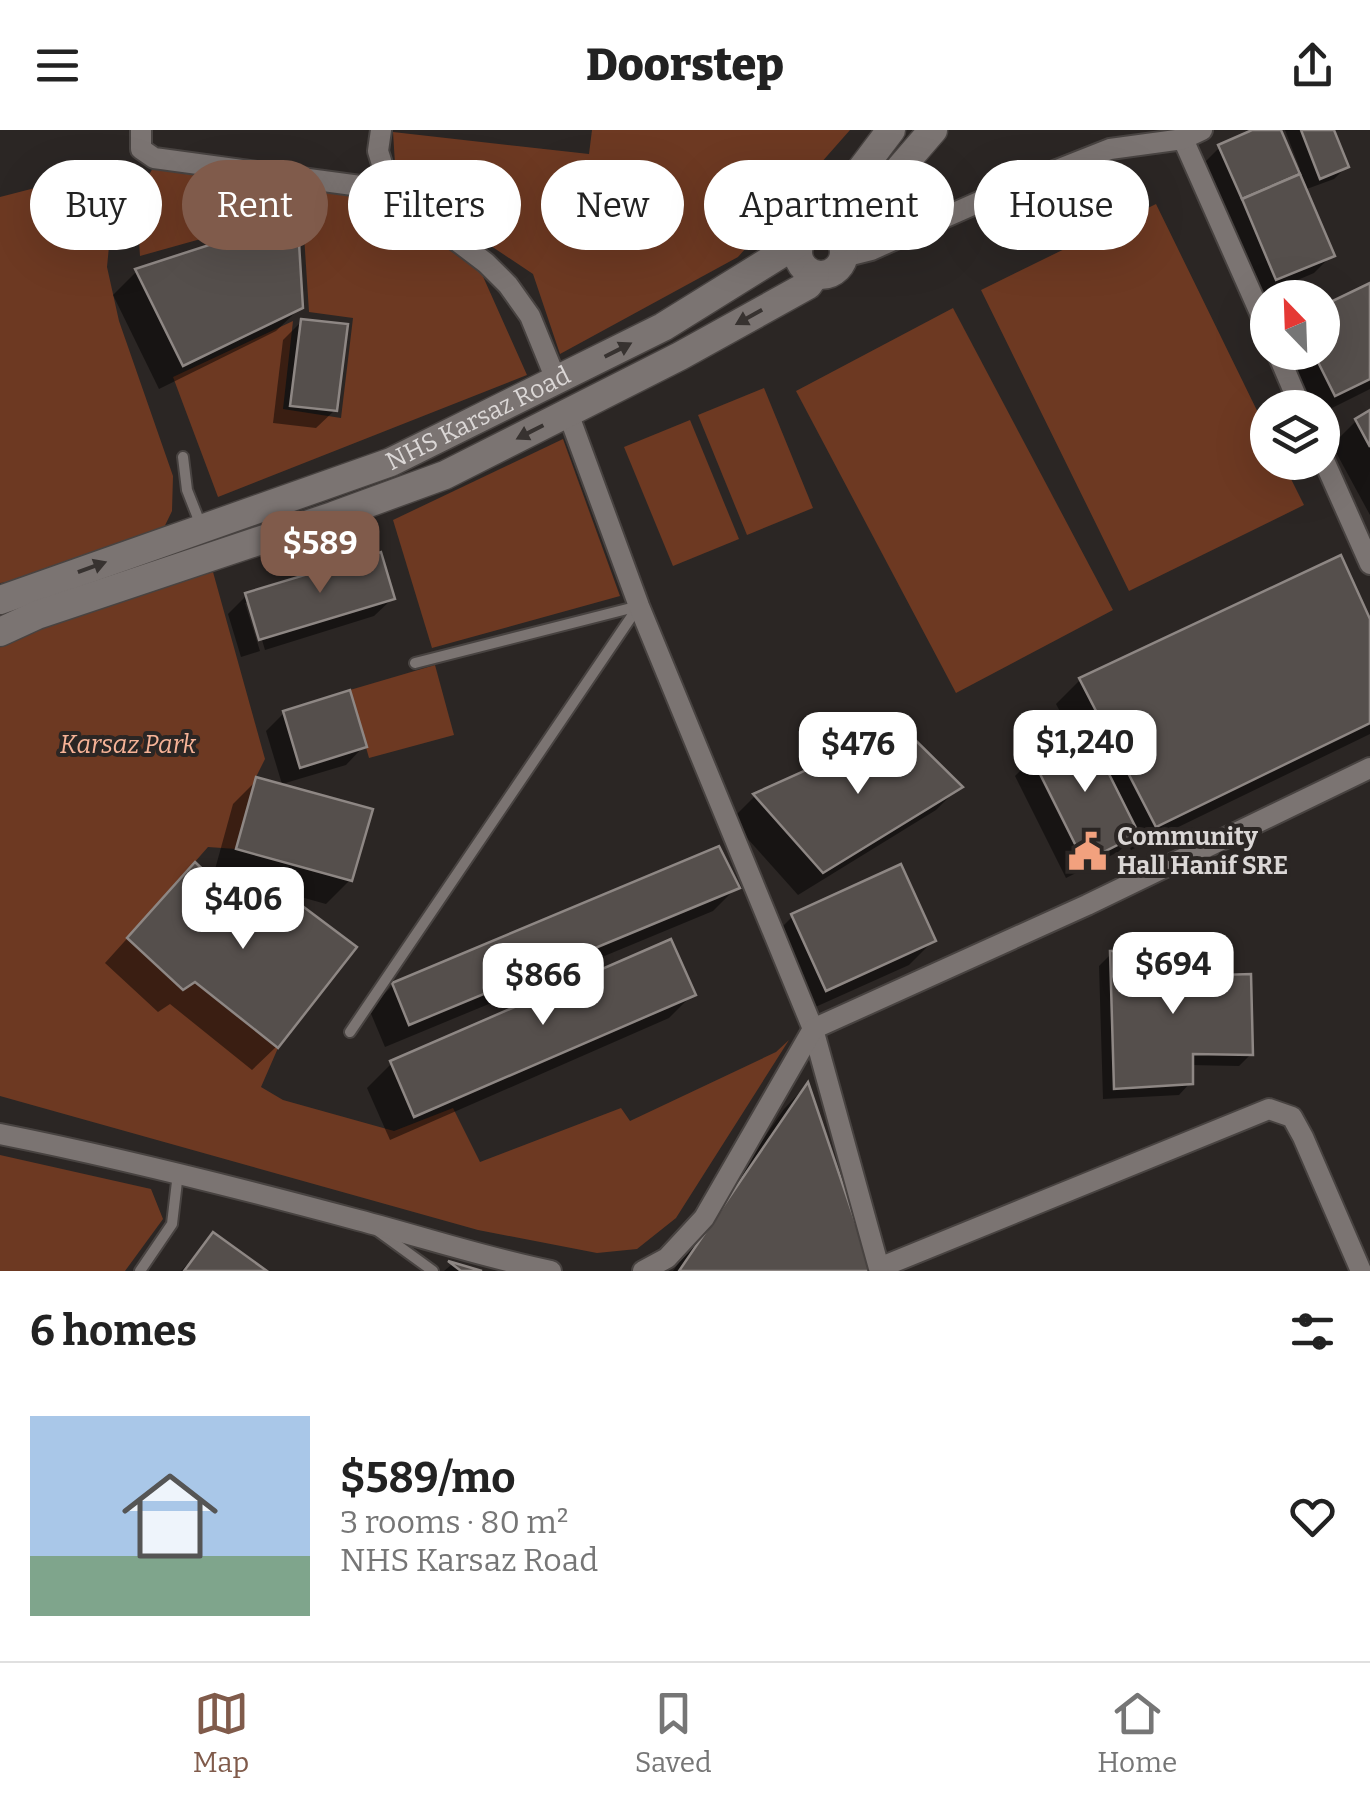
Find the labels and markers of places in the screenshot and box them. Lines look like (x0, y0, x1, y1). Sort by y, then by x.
pin: $589 (261, 511, 379, 596)
pin: $1,240 (1004, 710, 1166, 795)
pin: $476 (799, 712, 917, 797)
place label: Community Hall Hanif SRE (1117, 822, 1288, 881)
public building icon: Community Hall Hanif SRE (1066, 830, 1108, 872)
pin: $406 (184, 867, 302, 952)
pin: $694 (1114, 932, 1232, 1017)
pin: $866 (484, 943, 602, 1028)

